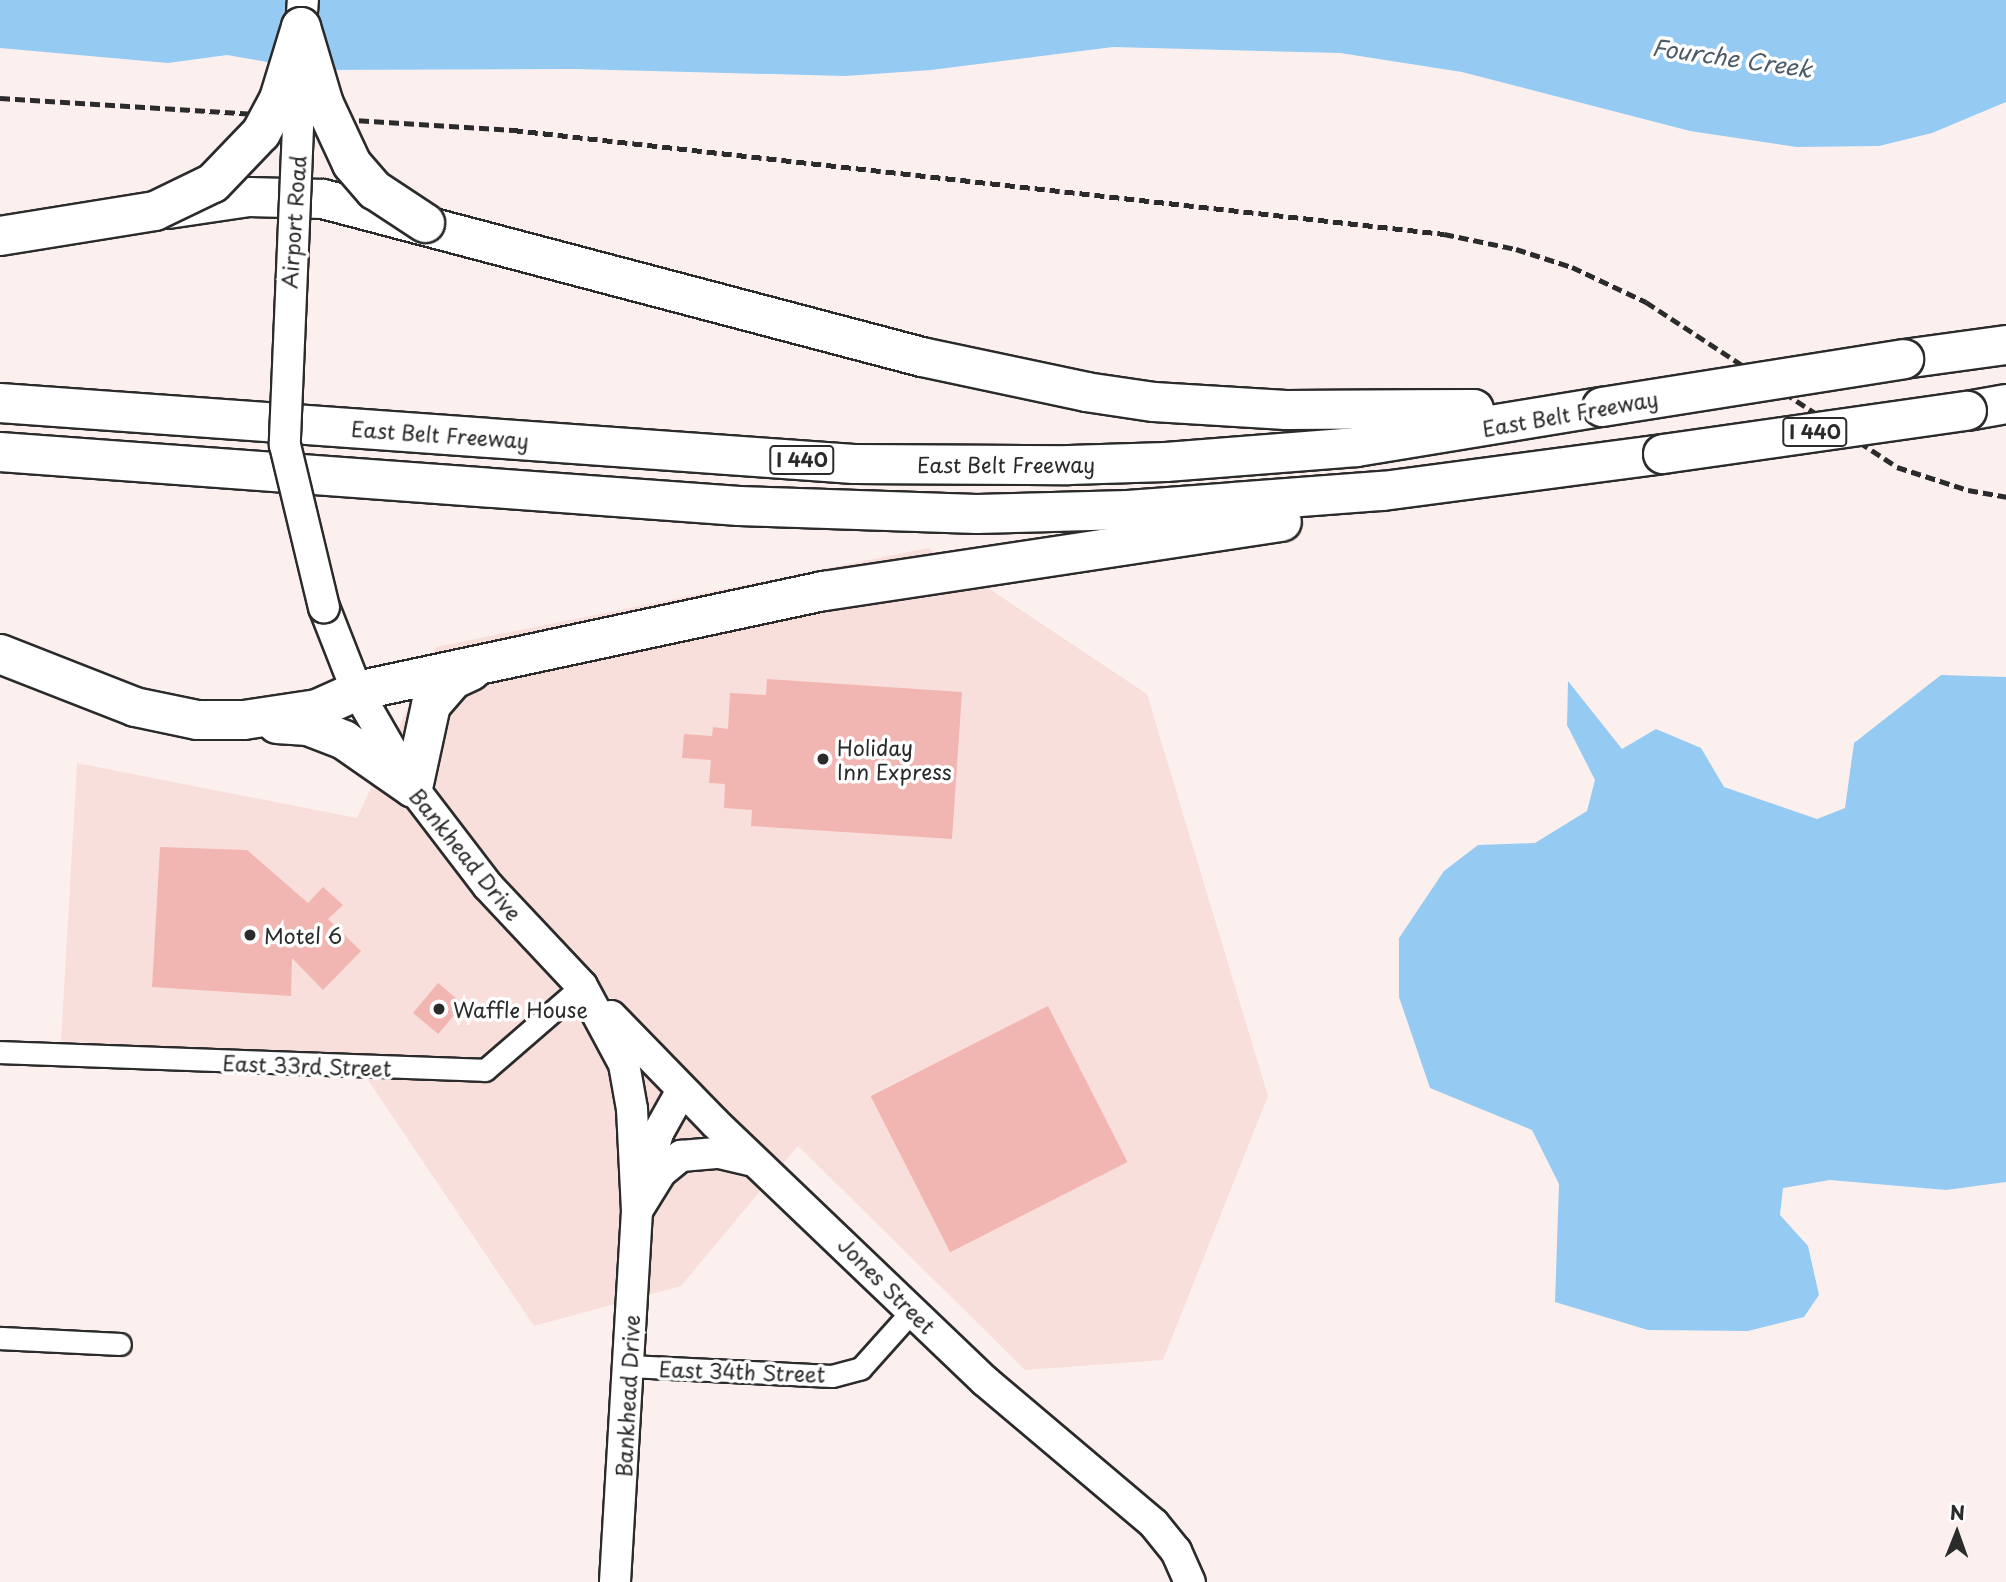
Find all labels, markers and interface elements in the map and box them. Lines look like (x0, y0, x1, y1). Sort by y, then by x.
water label: Fourche Creek (1650, 33, 1814, 83)
street label: Airport Road (276, 155, 310, 289)
street label: East Belt Freeway (1478, 385, 1662, 441)
street label: East Belt Freeway (348, 415, 532, 453)
road number: I 440 (1782, 416, 1848, 448)
road number: I 440 (769, 444, 835, 475)
street label: East Belt Freeway (915, 451, 1097, 477)
place label: Holiday Inn Express (837, 734, 953, 784)
marker: Holiday Inn Express (815, 751, 831, 767)
street label: Bankhead Drive (405, 783, 527, 925)
place label: Motel 6 (264, 922, 342, 948)
marker: Motel 6 (242, 927, 258, 943)
place label: Waffle House (453, 996, 589, 1022)
marker: Waffle House (431, 1001, 447, 1017)
street label: East 33rd Street (222, 1049, 392, 1081)
street label: Jones Street (833, 1231, 941, 1339)
street label: Bankhead Drive (610, 1314, 644, 1478)
street label: East 34th Street (658, 1355, 826, 1387)
north arrow (1922, 1498, 1992, 1568)
text: N (1950, 1498, 1965, 1526)

